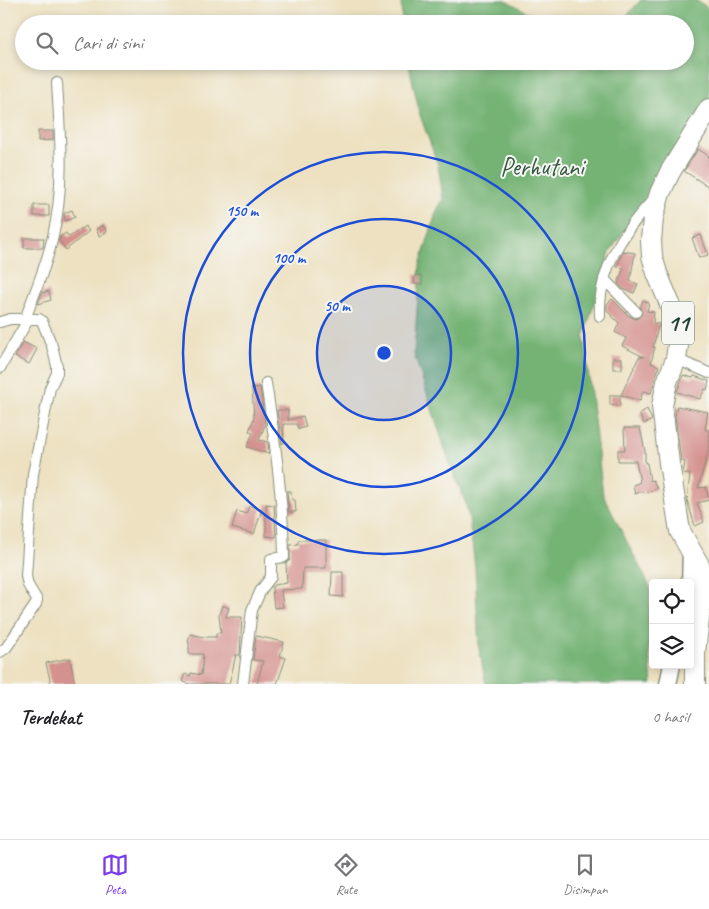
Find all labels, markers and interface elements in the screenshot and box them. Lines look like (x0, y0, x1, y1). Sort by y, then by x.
search box (15, 15, 694, 70)
icon: search (33, 29, 61, 57)
text: Cari di sini (73, 31, 143, 55)
park label: Perhutani (500, 151, 587, 183)
text: 150 m (226, 202, 260, 221)
text: 100 m (273, 249, 307, 268)
text: 50 m (324, 297, 351, 316)
road number: 11 (662, 302, 694, 344)
centre of rings (375, 344, 393, 362)
map controls (649, 579, 694, 669)
button: locate (649, 579, 694, 624)
button: layers (649, 624, 694, 669)
text: Terdekat (20, 704, 81, 730)
text: 0 hasil (652, 707, 689, 727)
tab: Peta (101, 851, 129, 898)
tab: Rute (332, 851, 360, 898)
tab: Disimpan (563, 851, 608, 898)

